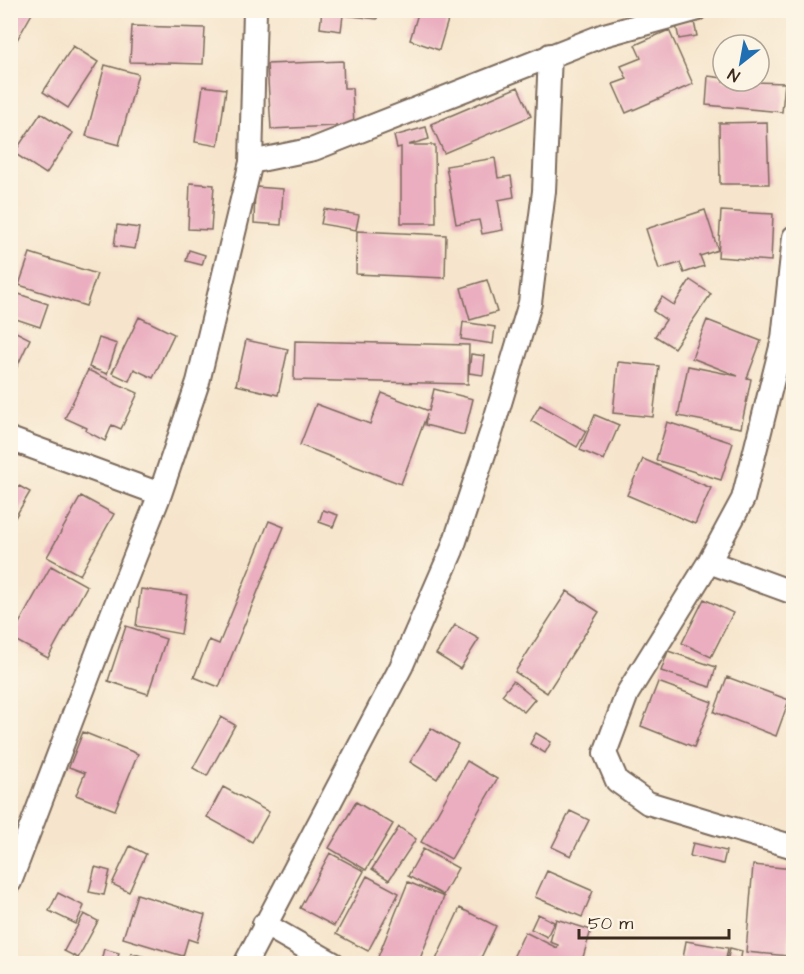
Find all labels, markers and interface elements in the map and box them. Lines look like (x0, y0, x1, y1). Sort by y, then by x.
north arrow (711, 33, 771, 93)
text: N (724, 63, 744, 87)
scale bar (579, 902, 729, 940)
text: 50 m (588, 911, 633, 936)

